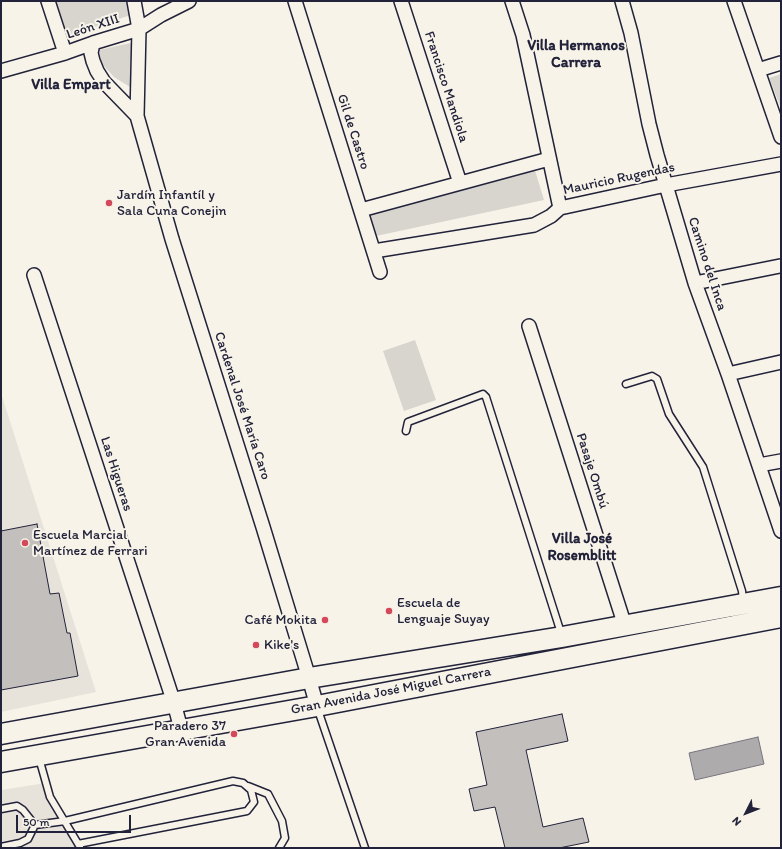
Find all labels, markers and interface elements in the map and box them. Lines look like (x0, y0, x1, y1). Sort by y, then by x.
street label: León XIII (64, 11, 122, 43)
street label: Francisco Mandiola (420, 29, 472, 145)
district label: Villa Hermanos Carrera (527, 37, 625, 72)
district label: Villa Empart (31, 76, 111, 94)
street label: Gil de Castro (333, 92, 373, 172)
street label: Mauricio Rugendas (562, 159, 676, 199)
place label: Jardín Infantíl y Sala Cuna Conejin (117, 187, 226, 220)
marker: Jardín Infantíl y Sala Cuna Conejin (104, 198, 114, 208)
street label: Camino del Inca (684, 215, 730, 313)
street label: Cardenal José María Caro (210, 330, 274, 482)
street label: Pasaje Ombú (572, 431, 612, 511)
street label: Las Higueras (96, 435, 136, 513)
place label: Escuela Marcial Martínez de Ferrari (33, 527, 148, 560)
district label: Villa José Rosemblitt (547, 530, 617, 565)
marker: Escuela Marcial Martínez de Ferrari (20, 538, 30, 548)
place label: Escuela de Lenguaje Suyay (397, 595, 489, 628)
marker: Escuela de Lenguaje Suyay (384, 606, 394, 616)
place label: Café Mokita (245, 612, 317, 628)
marker: Café Mokita (320, 615, 330, 625)
place label: Kike's (264, 637, 299, 653)
marker: Kike's (251, 640, 261, 650)
street label: Gran Avenida José Miguel Carrera (289, 663, 493, 719)
place label: Paradero 37 Gran Avenida (145, 718, 226, 750)
marker: Paradero 37 Gran Avenida (229, 729, 239, 739)
north arrow (726, 793, 766, 833)
scale bar (18, 807, 133, 833)
text: N (729, 814, 744, 828)
text: 50 m (23, 815, 49, 829)

